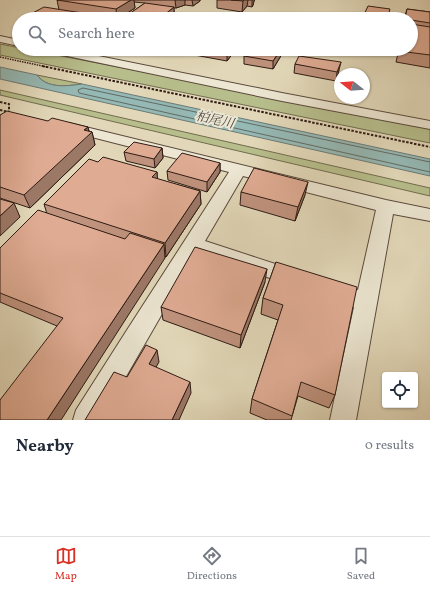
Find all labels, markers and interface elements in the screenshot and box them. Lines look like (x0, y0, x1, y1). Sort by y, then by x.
search box (12, 12, 418, 56)
icon: search (26, 23, 48, 45)
text: Search here (58, 24, 135, 45)
north arrow (334, 68, 370, 104)
water label: 柏尾川 (194, 108, 237, 134)
map controls (382, 372, 418, 408)
button: locate (382, 372, 418, 408)
text: Nearby (16, 435, 74, 458)
text: 0 results (365, 437, 414, 455)
tab: Map (55, 545, 77, 584)
tab: Directions (187, 545, 237, 584)
tab: Saved (347, 545, 375, 584)

